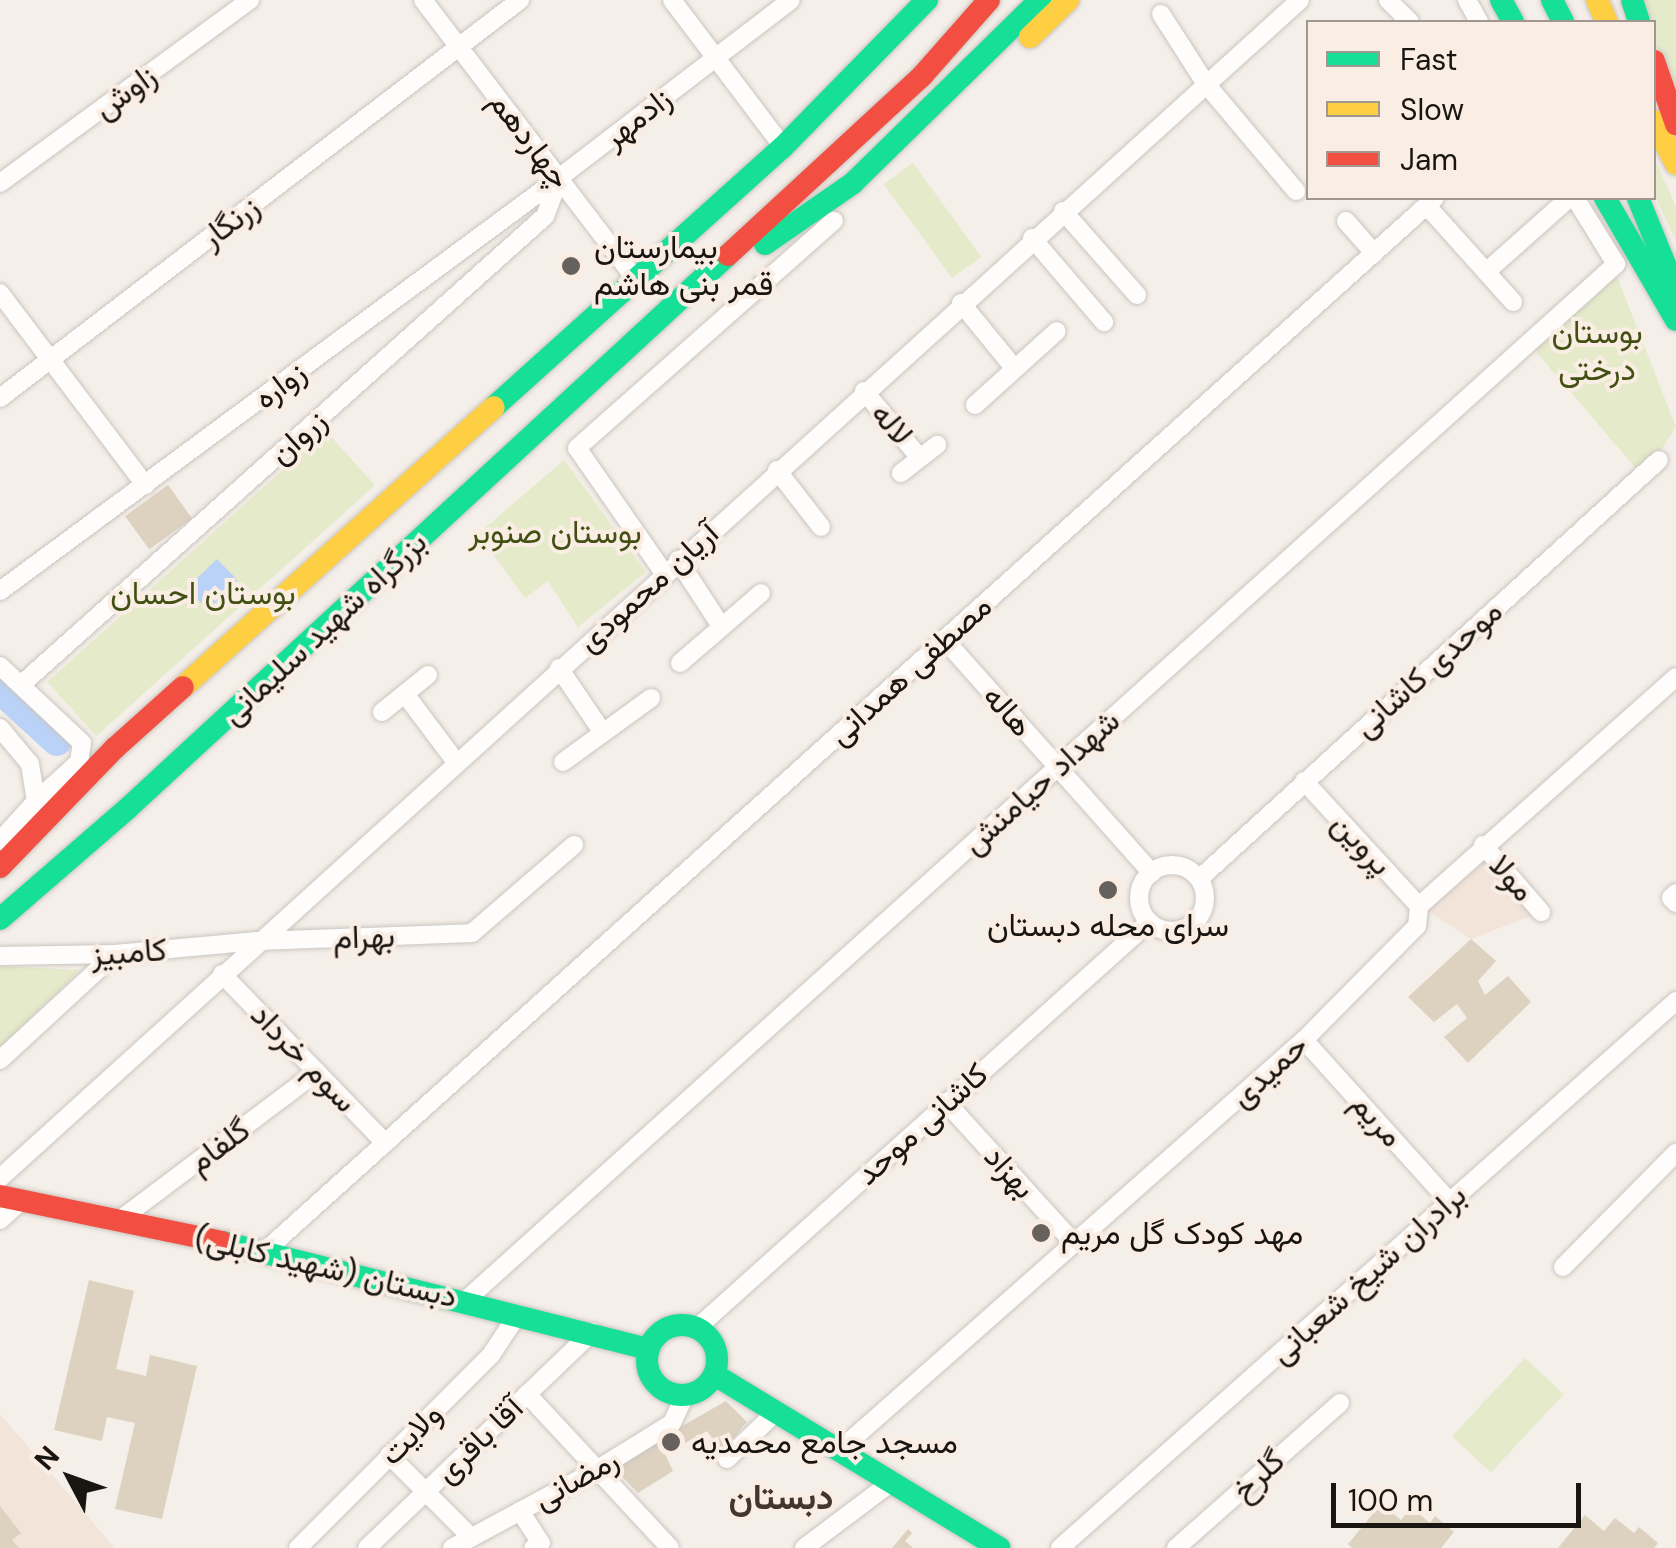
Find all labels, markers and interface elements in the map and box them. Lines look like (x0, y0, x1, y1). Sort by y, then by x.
legend (1306, 20, 1656, 200)
text: Fast (1400, 40, 1458, 79)
street label: زاوش (86, 56, 164, 128)
street label: زادمهر (595, 79, 679, 157)
street label: چهاردهم (481, 84, 579, 196)
text: Slow (1400, 90, 1464, 129)
text: Jam (1400, 140, 1458, 179)
street label: زرنگار (193, 187, 267, 257)
place label: بیمارستان قمر بنی هاشم (594, 229, 773, 304)
marker: بیمارستان قمر بنی هاشم (558, 253, 584, 279)
park label: بوستان درختی (1551, 314, 1643, 389)
street label: زواره (246, 353, 314, 417)
street label: لاله (863, 395, 921, 453)
street label: زروان (261, 401, 335, 473)
park label: بوستان صنوبر (468, 513, 642, 551)
street label: آریان محمودی (570, 514, 726, 660)
street label: بزرگراه شهید سلیمانی (213, 523, 435, 733)
park label: بوستان احسان (110, 574, 296, 612)
street label: مصطفی همدانی (821, 587, 999, 753)
street label: موحدی کاشانی (1346, 592, 1510, 746)
street label: هاله (975, 677, 1041, 745)
street label: شهداد حیامنش (954, 701, 1128, 863)
street label: پروین (1324, 805, 1400, 883)
street label: مولا (1481, 847, 1543, 909)
marker: سرای محله دبستان (1097, 879, 1119, 901)
place label: سرای محله دبستان (987, 906, 1229, 944)
street label: بهرام (332, 917, 396, 957)
street label: کامبیز (90, 930, 168, 974)
street label: سوم خرداد (243, 996, 365, 1120)
street label: حمیدی (1222, 1026, 1316, 1116)
street label: کاشانی موحد (848, 1055, 996, 1193)
street label: مریم (1343, 1085, 1411, 1155)
street label: گلفام (180, 1110, 258, 1182)
street label: بهزاد (976, 1137, 1044, 1207)
street label: برادران شیخ شعبانی (1262, 1176, 1474, 1372)
place label: مهد کودک گل مریم (1061, 1214, 1303, 1252)
street label: دبستان (شهید کابلی) (191, 1218, 461, 1316)
marker: مهد کودک گل مریم (1030, 1222, 1052, 1244)
street label: آقا باقری (427, 1389, 531, 1491)
street label: ولایت (372, 1395, 450, 1473)
place label: مسجد جامع محمدیه (691, 1423, 958, 1461)
north arrow (20, 1428, 120, 1528)
marker: مسجد جامع محمدیه (660, 1431, 682, 1453)
text: N (26, 1438, 68, 1478)
street label: رمضانی (527, 1440, 625, 1518)
street label: گلرخ (1224, 1441, 1292, 1509)
scale bar (1336, 1463, 1586, 1525)
district label: دبستان (728, 1476, 834, 1518)
text: 100 m (1348, 1481, 1433, 1520)

